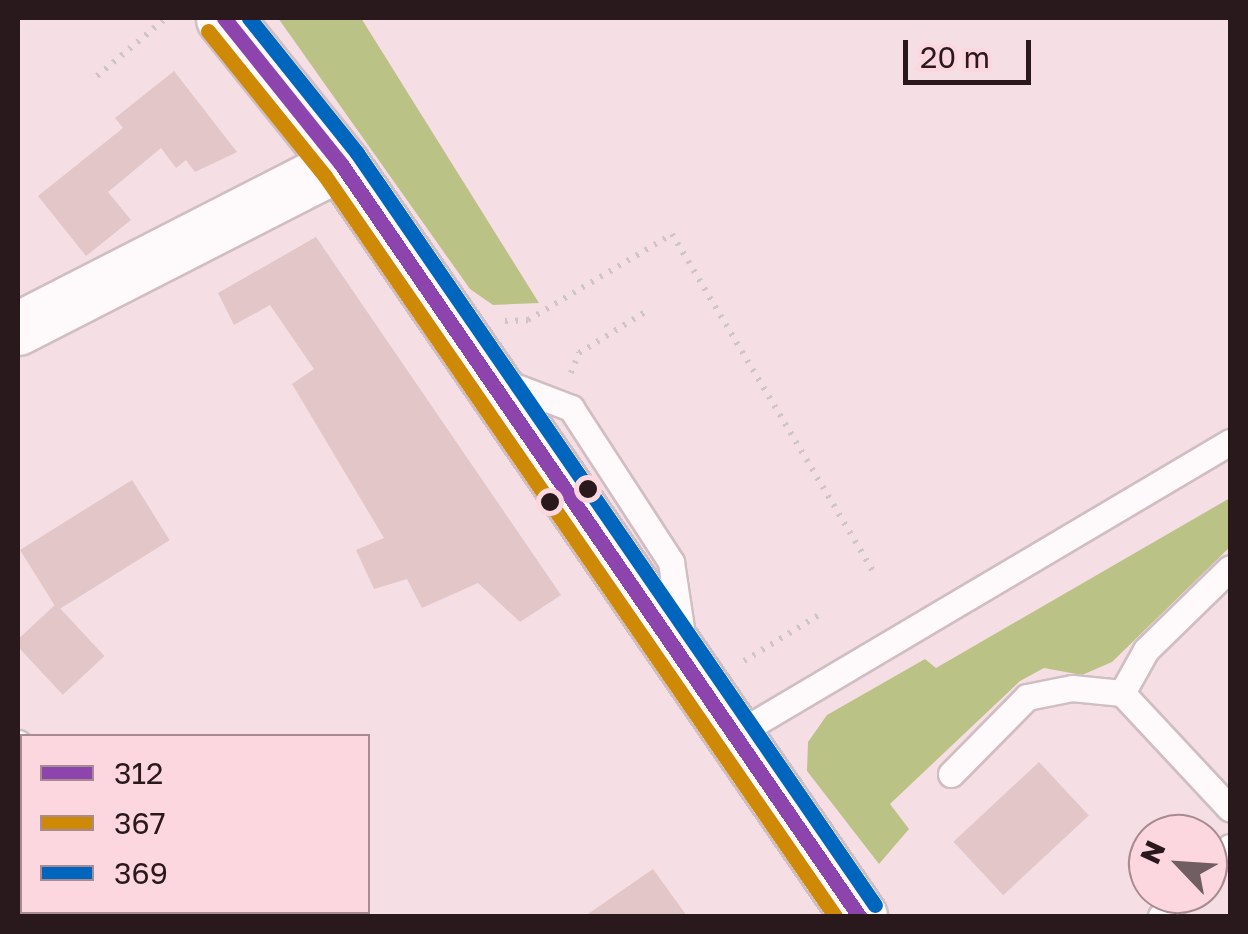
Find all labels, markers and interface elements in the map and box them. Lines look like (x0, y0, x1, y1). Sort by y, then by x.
scale bar (908, 20, 1036, 82)
text: 20 m (920, 39, 990, 75)
unlabelled marker (578, 479, 598, 499)
unlabelled marker (540, 492, 560, 512)
legend (20, 734, 370, 914)
text: 312 (114, 755, 164, 791)
text: 367 (114, 805, 166, 841)
north arrow (1128, 814, 1228, 914)
text: N (1133, 835, 1172, 869)
text: 369 (114, 855, 168, 891)

